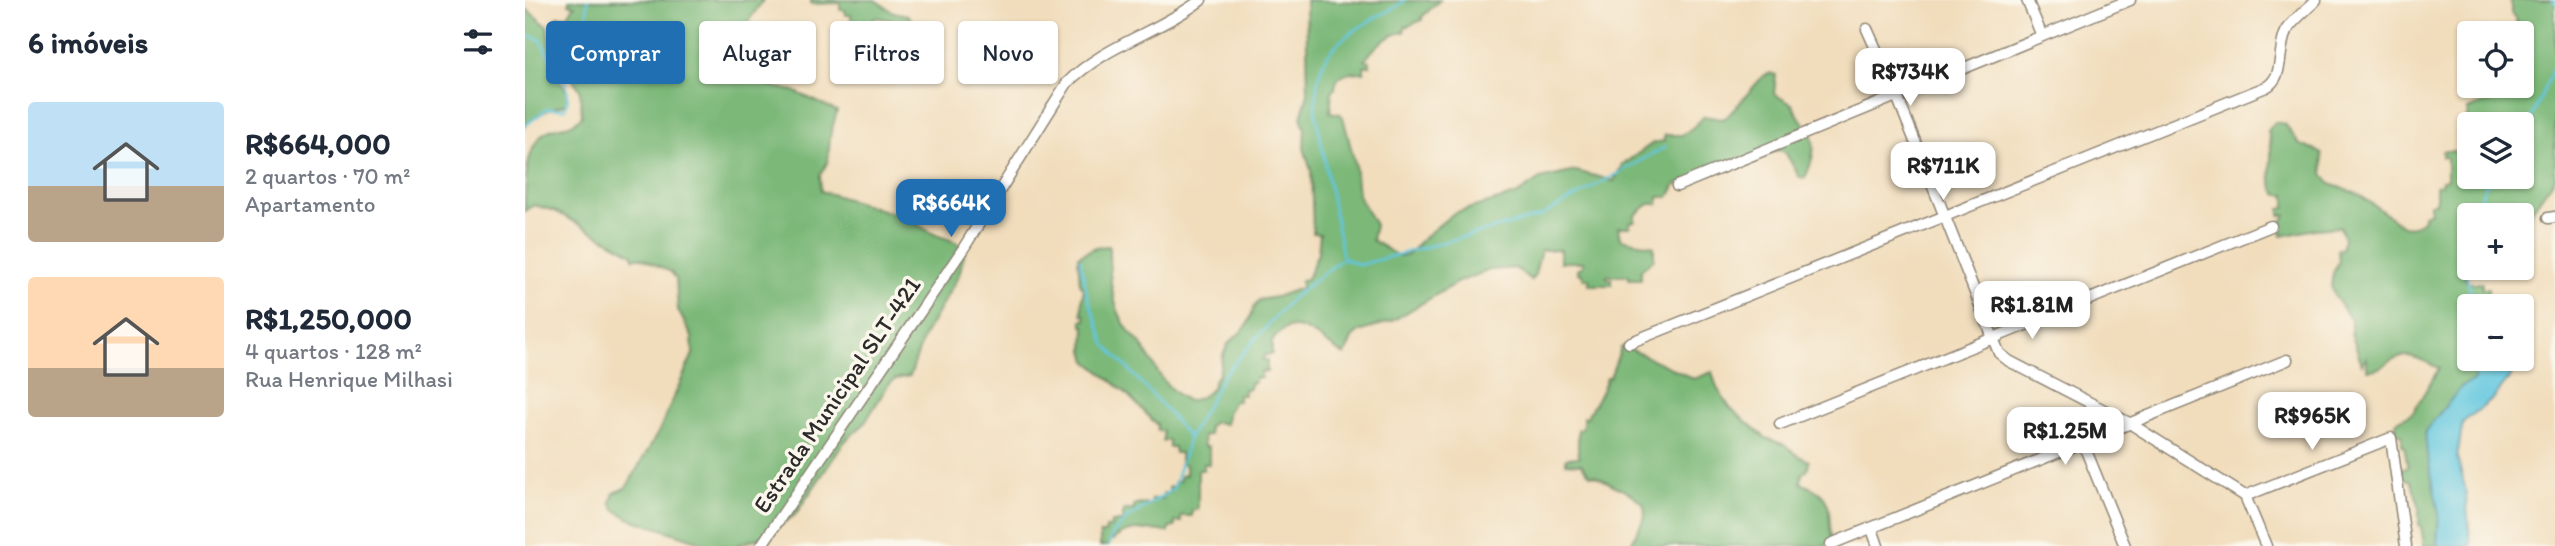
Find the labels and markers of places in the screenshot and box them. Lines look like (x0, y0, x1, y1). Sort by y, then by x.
pin: R$734K (1853, 48, 1967, 108)
pin: R$711K (1886, 142, 2000, 202)
pin: R$664K (894, 180, 1008, 239)
pin: R$1.81M (1967, 282, 2097, 341)
pin: R$965K (2255, 392, 2369, 452)
pin: R$1.25M (2000, 407, 2130, 467)

